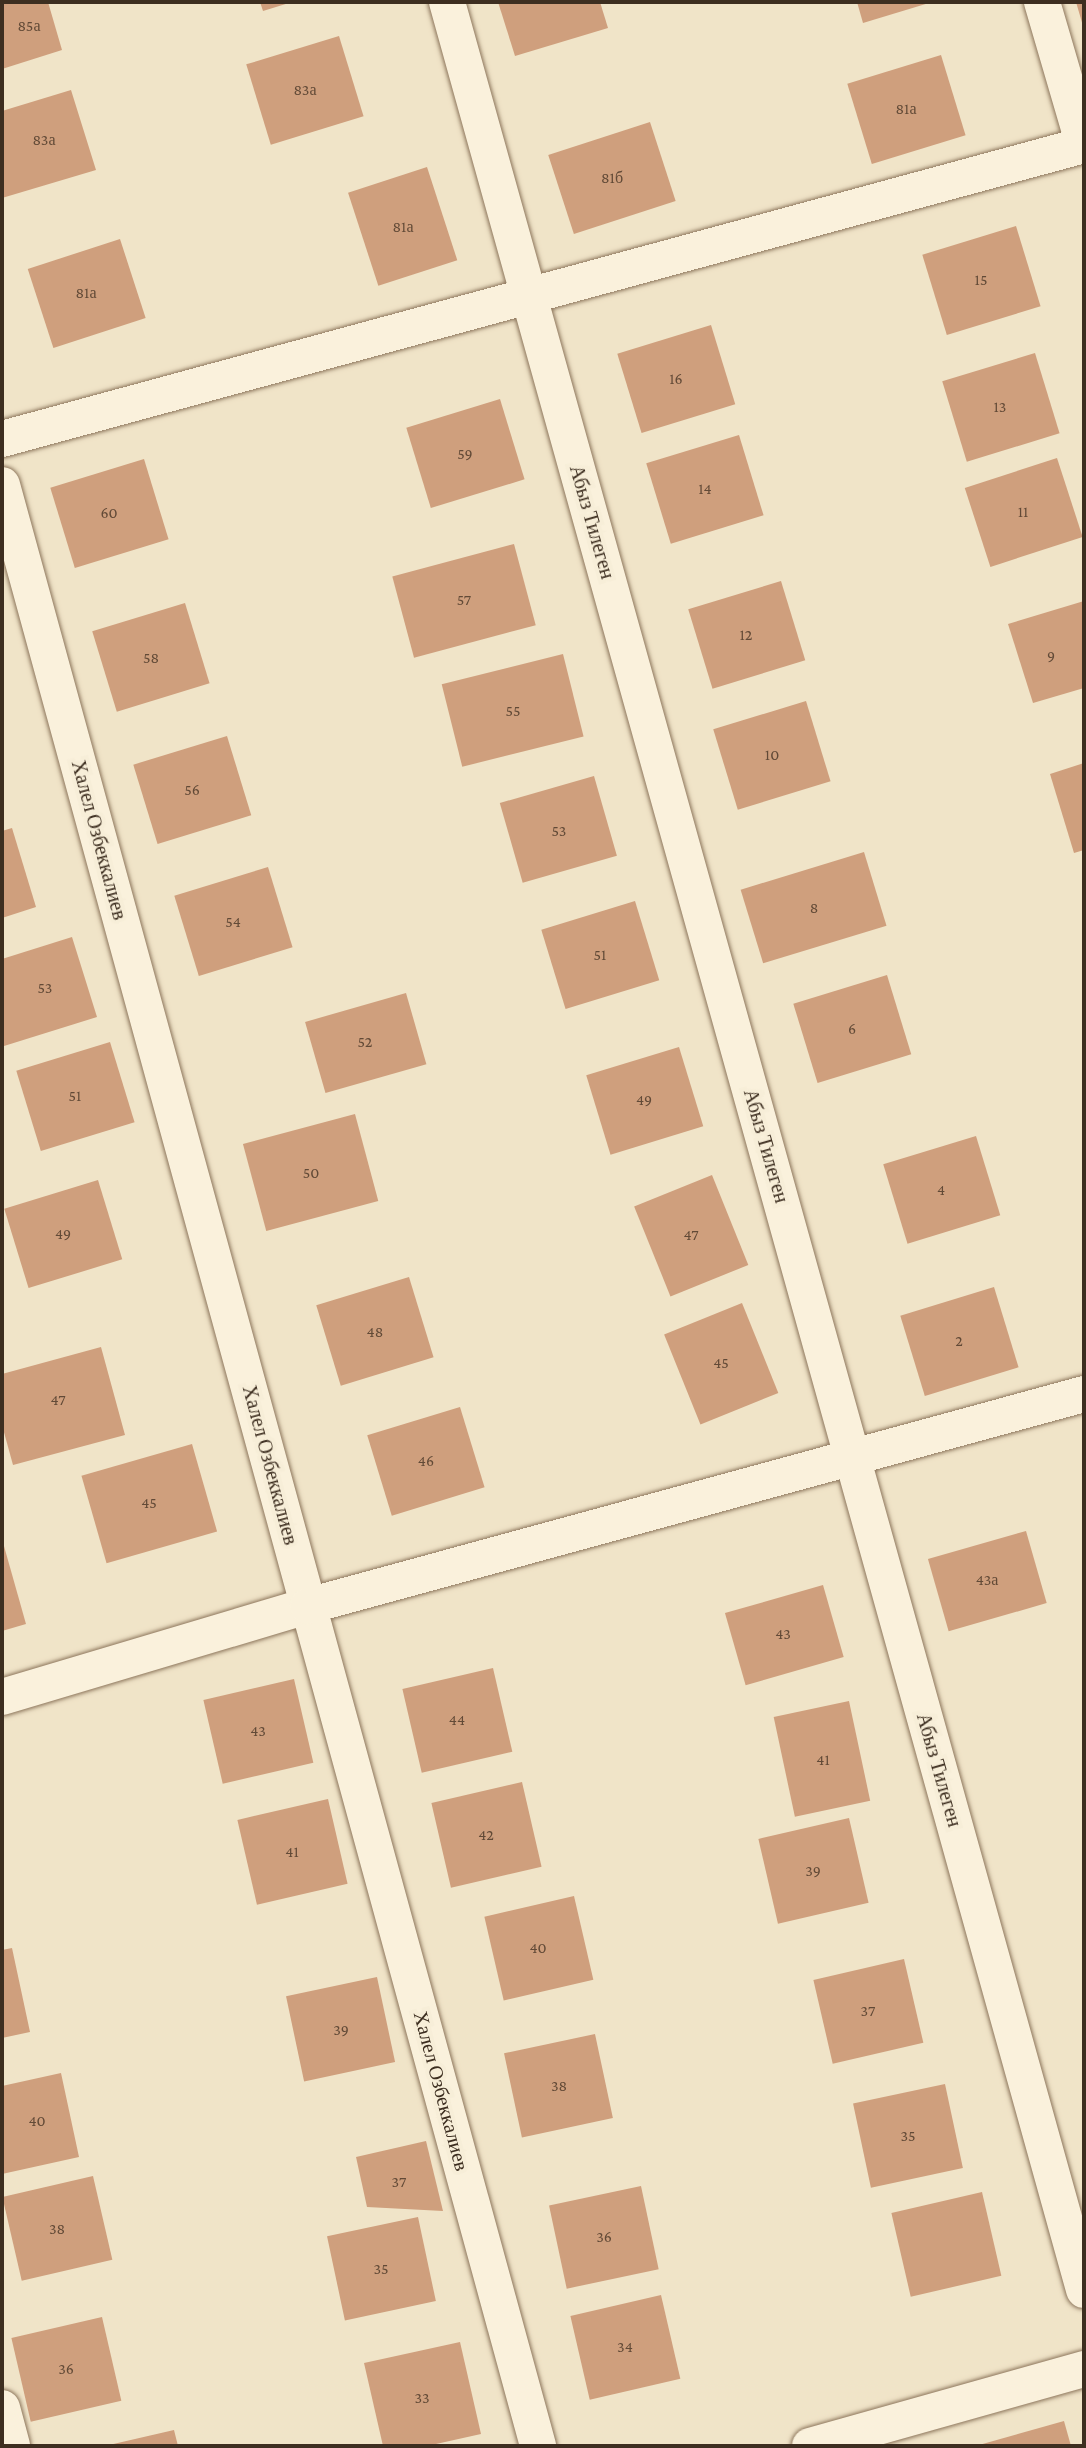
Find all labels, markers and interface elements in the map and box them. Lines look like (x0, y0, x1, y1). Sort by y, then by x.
house number: 85а (17, 16, 41, 36)
house number: 83а (294, 80, 316, 100)
house number: 81а (895, 99, 917, 119)
house number: 83а (33, 130, 55, 150)
house number: 81б (601, 168, 623, 188)
house number: 81а (392, 217, 414, 237)
house number: 15 (975, 270, 987, 290)
house number: 81а (75, 283, 97, 303)
house number: 16 (669, 369, 683, 389)
house number: 13 (994, 397, 1006, 417)
house number: 59 (457, 444, 473, 464)
street label: Абыз Тилеген (564, 462, 620, 582)
house number: 14 (698, 479, 712, 499)
house number: 11 (1018, 502, 1028, 522)
house number: 60 (100, 503, 118, 523)
house number: 57 (457, 590, 471, 610)
house number: 12 (740, 625, 752, 645)
house number: 9 (1047, 646, 1055, 666)
house number: 58 (143, 648, 159, 668)
house number: 55 (506, 701, 520, 721)
house number: 10 (765, 745, 779, 765)
street label: Халел Озбеккалиев (66, 757, 132, 923)
house number: 56 (184, 780, 200, 800)
house number: 53 (552, 821, 566, 841)
house number: 8 (810, 898, 818, 918)
house number: 54 (225, 912, 241, 932)
house number: 51 (594, 945, 606, 965)
house number: 53 (38, 978, 52, 998)
house number: 6 (848, 1019, 856, 1039)
house number: 52 (358, 1032, 372, 1052)
house number: 51 (69, 1086, 81, 1106)
street label: Абыз Тилеген (738, 1086, 794, 1206)
house number: 49 (636, 1090, 652, 1110)
house number: 50 (303, 1163, 319, 1183)
house number: 4 (937, 1180, 945, 1200)
house number: 49 (55, 1224, 71, 1244)
house number: 47 (683, 1225, 699, 1245)
house number: 48 (367, 1322, 383, 1342)
house number: 2 (955, 1331, 963, 1351)
house number: 45 (713, 1353, 729, 1373)
street label: Халел Озбеккалиев (237, 1382, 303, 1548)
house number: 47 (50, 1390, 66, 1410)
house number: 46 (418, 1451, 434, 1471)
house number: 45 (141, 1493, 157, 1513)
house number: 43а (976, 1570, 998, 1590)
house number: 43 (775, 1624, 791, 1644)
house number: 44 (449, 1710, 465, 1730)
street label: Абыз Тилеген (911, 1710, 967, 1830)
house number: 43 (250, 1721, 266, 1741)
house number: 41 (816, 1750, 830, 1770)
house number: 42 (478, 1825, 494, 1845)
house number: 41 (285, 1842, 299, 1862)
house number: 39 (805, 1861, 821, 1881)
house number: 40 (529, 1938, 547, 1958)
house number: 37 (861, 2001, 875, 2021)
street label: Халел Озбеккалиев (408, 2008, 474, 2174)
house number: 39 (333, 2020, 349, 2040)
house number: 38 (551, 2076, 567, 2096)
house number: 40 (28, 2111, 46, 2131)
house number: 35 (900, 2126, 916, 2146)
house number: 37 (392, 2172, 406, 2192)
house number: 38 (49, 2219, 65, 2239)
house number: 36 (596, 2227, 612, 2247)
house number: 35 (373, 2259, 389, 2279)
house number: 34 (617, 2337, 633, 2357)
house number: 36 (58, 2359, 74, 2379)
house number: 33 (414, 2388, 430, 2408)

